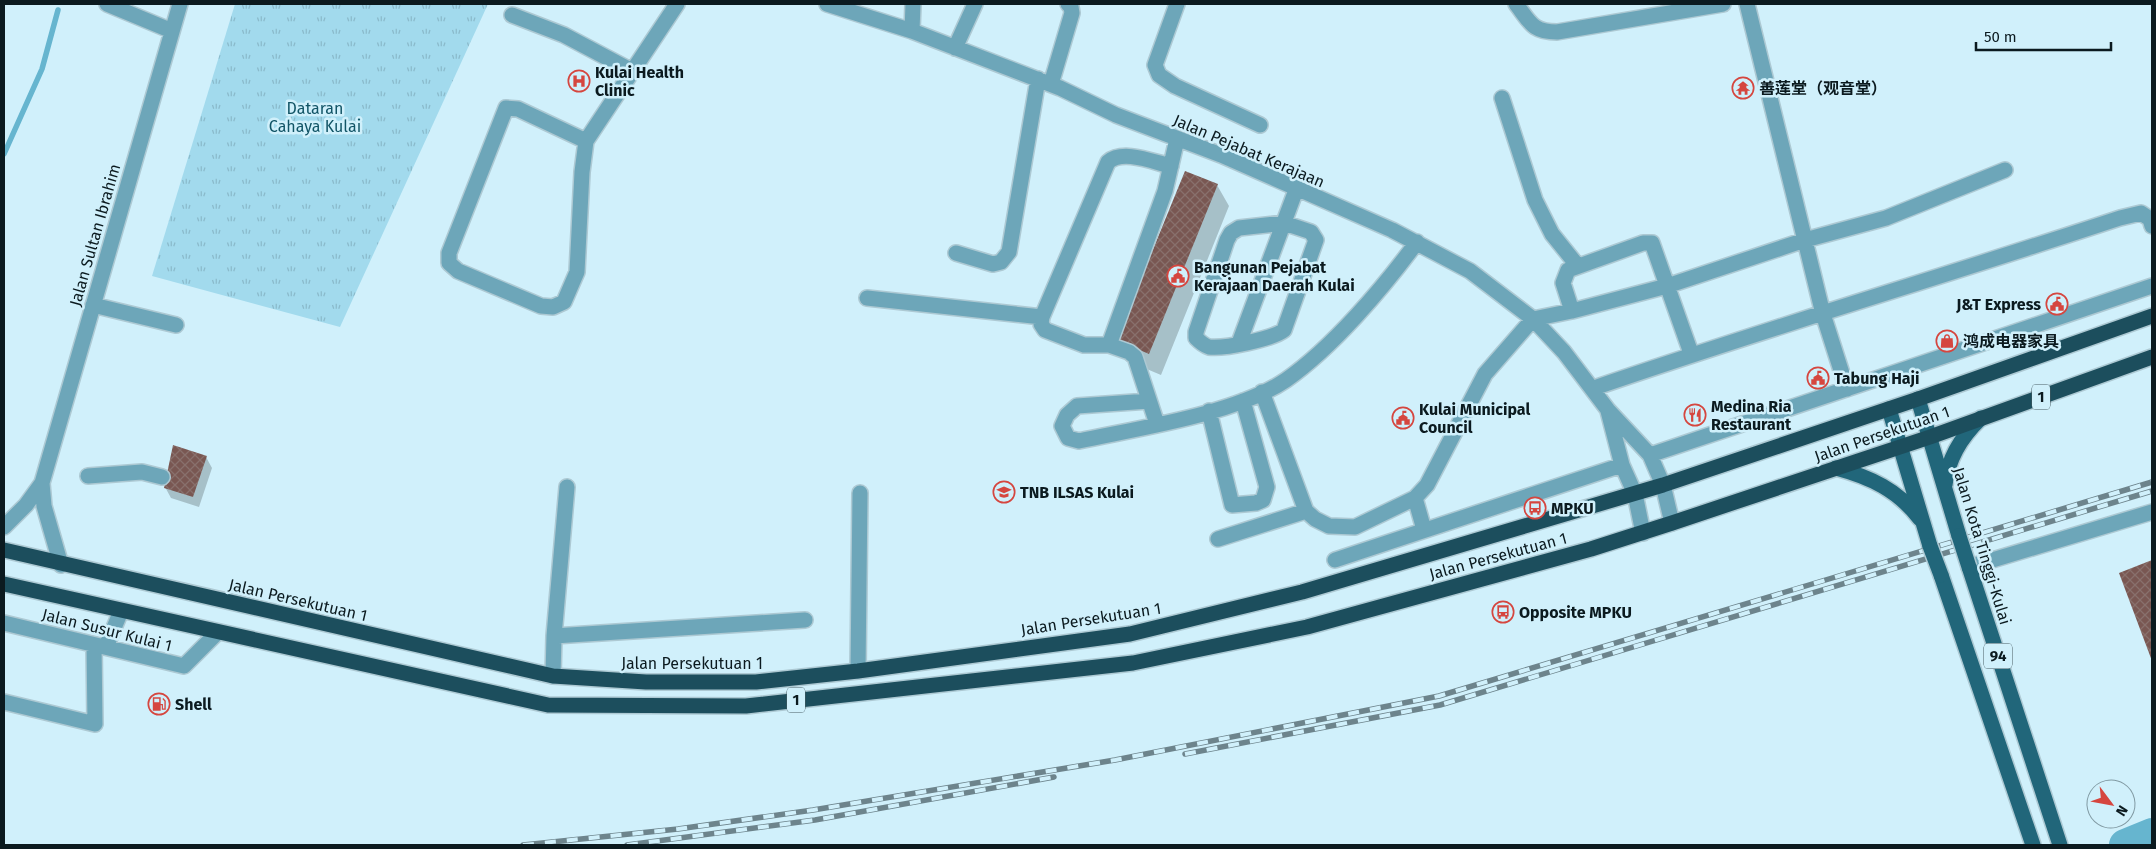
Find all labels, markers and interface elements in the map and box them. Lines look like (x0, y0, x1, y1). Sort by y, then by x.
scale bar (1976, 20, 2111, 52)
text: 50 m (1984, 28, 2017, 46)
place label: Kulai Health Clinic (595, 63, 684, 100)
hospital icon: Kulai Health Clinic (567, 69, 591, 93)
temple icon: 善莲堂（观音堂） (1731, 76, 1755, 100)
place label: 善莲堂（观音堂） (1759, 79, 1887, 98)
park label: Dataran Cahaya Kulai (269, 99, 361, 136)
street label: Jalan Pejabat Kerajaan (1171, 111, 1327, 191)
street label: Jalan Sultan Ibrahim (66, 162, 124, 308)
place label: Bangunan Pejabat Kerajaan Daerah Kulai (1194, 258, 1355, 295)
public building icon: Bangunan Pejabat Kerajaan Daerah Kulai (1166, 264, 1190, 288)
public building icon: J&T Express (2045, 292, 2069, 316)
place label: J&T Express (1955, 295, 2041, 314)
shop icon: 鸿成电器家具 (1935, 329, 1959, 353)
place label: 鸿成电器家具 (1963, 332, 2059, 351)
public building icon: Tabung Haji (1806, 366, 1830, 390)
place label: Tabung Haji (1834, 369, 1919, 388)
road number: 1 (2032, 384, 2050, 410)
place label: Medina Ria Restaurant (1711, 397, 1792, 434)
place label: Kulai Municipal Council (1419, 400, 1530, 437)
street label: Jalan Persekutuan 1 (1812, 402, 1952, 466)
restaurant icon: Medina Ria Restaurant (1683, 403, 1707, 427)
public building icon: Kulai Municipal Council (1391, 406, 1415, 430)
street label: Jalan Kota Tinggi-Kulai (1949, 465, 2015, 627)
school or university icon: TNB ILSAS Kulai (992, 480, 1016, 504)
place label: TNB ILSAS Kulai (1020, 483, 1134, 502)
bus stop icon: MPKU (1523, 496, 1547, 520)
place label: MPKU (1551, 499, 1594, 518)
street label: Jalan Persekutuan 1 (1427, 528, 1569, 584)
street label: Jalan Persekutuan 1 (227, 575, 369, 625)
street label: Jalan Persekutuan 1 (1020, 599, 1162, 639)
bus stop icon: Opposite MPKU (1491, 600, 1515, 624)
place label: Opposite MPKU (1519, 603, 1632, 622)
street label: Jalan Susur Kulai 1 (40, 605, 174, 655)
road number: 94 (1984, 644, 2012, 668)
street label: Jalan Persekutuan 1 (621, 654, 763, 673)
road number: 1 (787, 688, 805, 712)
fuel station icon: Shell (147, 692, 171, 716)
place label: Shell (175, 695, 212, 714)
north arrow (2086, 779, 2136, 829)
text: N (2112, 802, 2131, 819)

